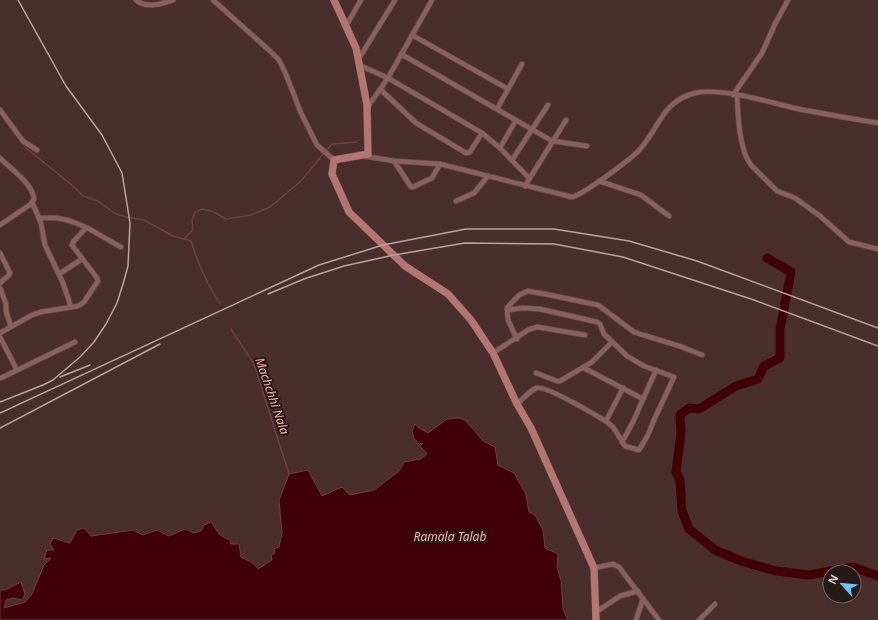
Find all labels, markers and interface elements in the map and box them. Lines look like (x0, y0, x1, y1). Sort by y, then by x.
water label: Machchhi Nala (251, 355, 294, 437)
water label: Ramala Talab (414, 528, 486, 545)
north arrow (822, 564, 862, 604)
text: N (824, 572, 841, 587)

